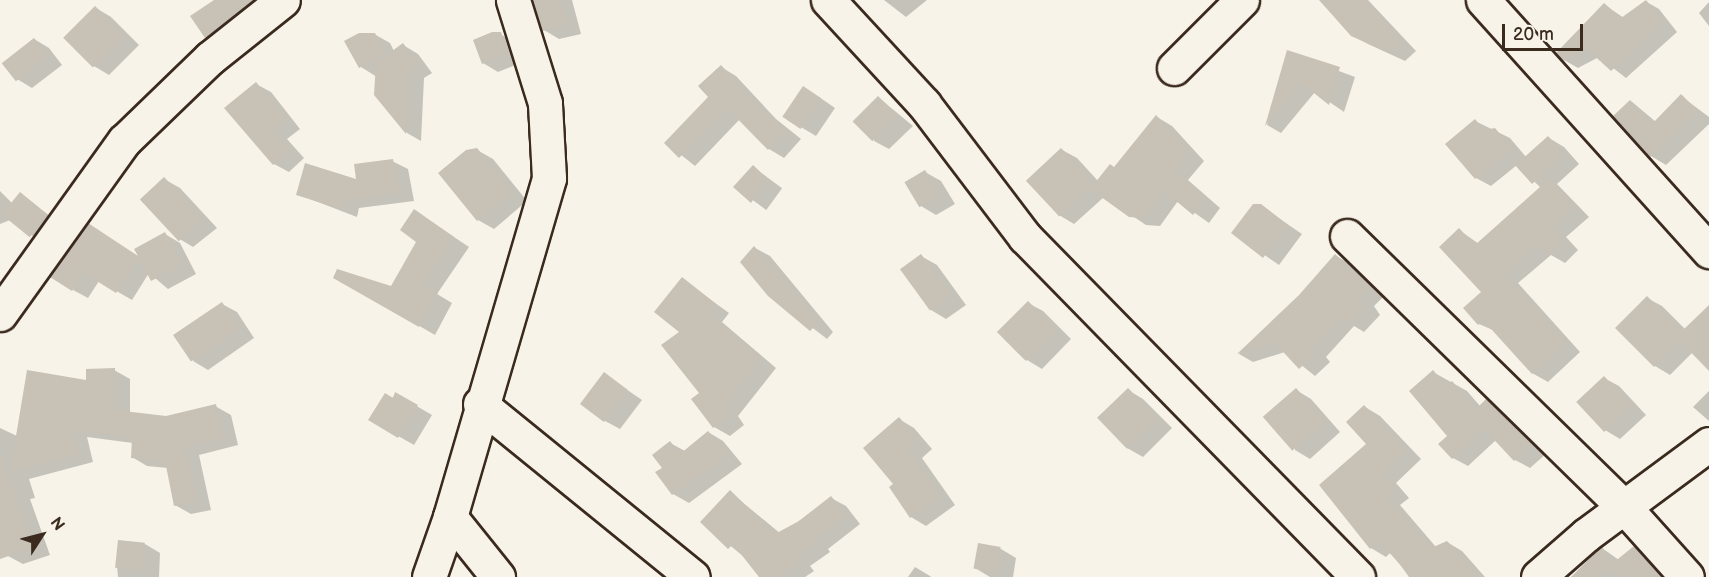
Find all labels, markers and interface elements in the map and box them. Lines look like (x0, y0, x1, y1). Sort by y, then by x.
scale bar (1505, 12, 1586, 50)
text: 20 m (1513, 24, 1554, 45)
north arrow (12, 505, 72, 565)
text: N (46, 514, 68, 535)

